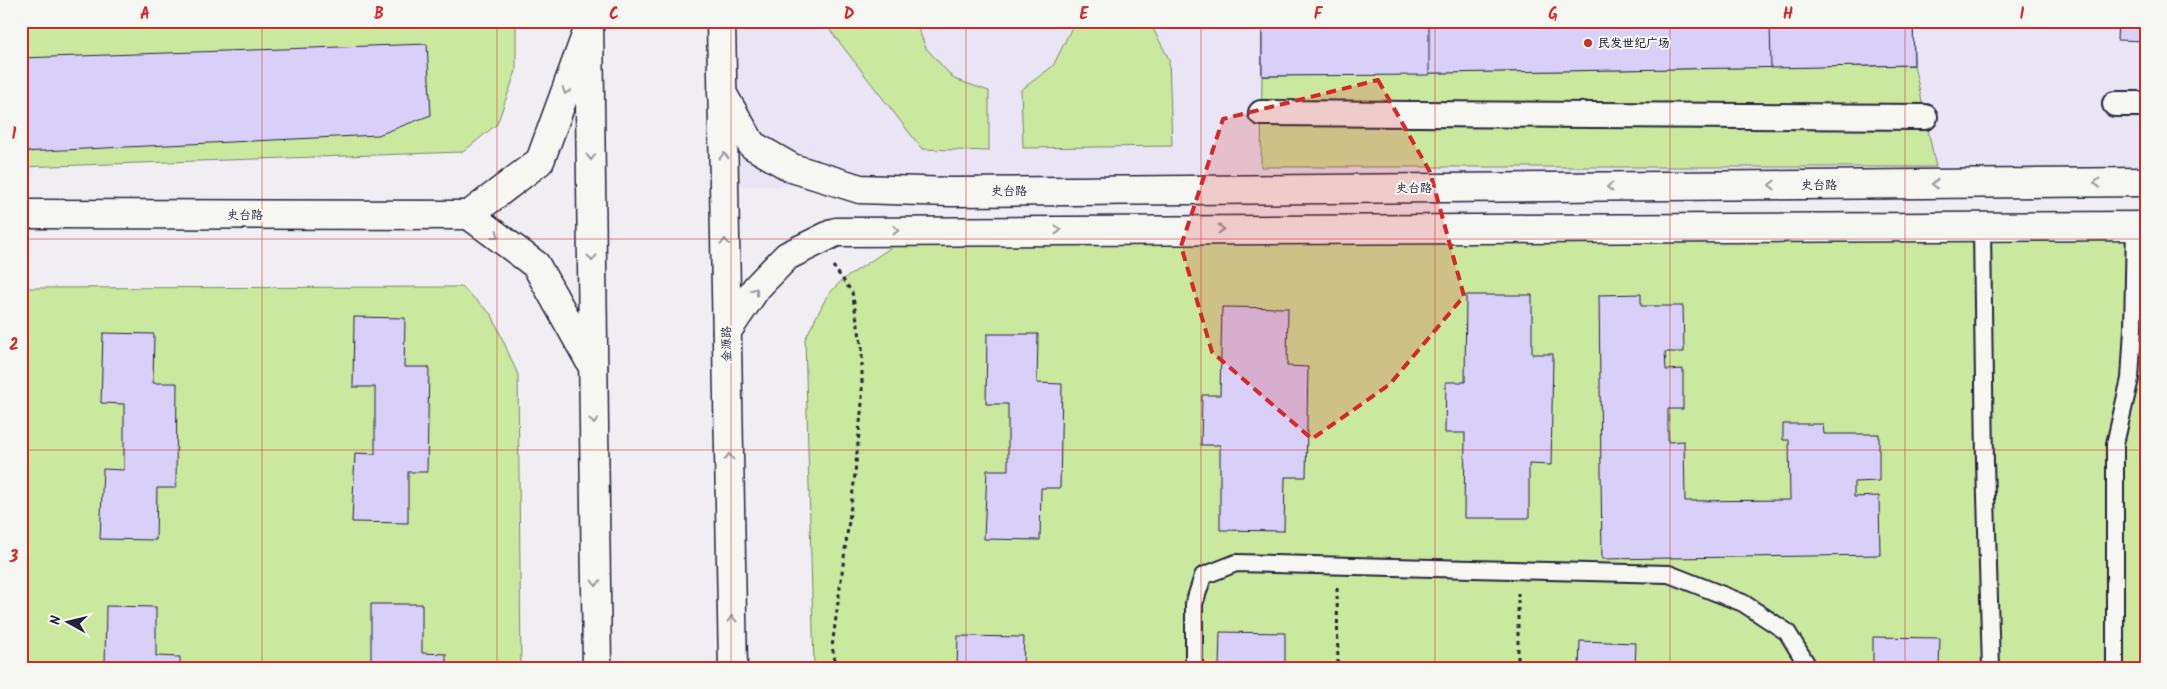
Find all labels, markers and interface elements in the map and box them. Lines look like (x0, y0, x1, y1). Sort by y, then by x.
text: A (140, 2, 150, 27)
text: B (374, 2, 384, 27)
text: C (609, 2, 619, 27)
text: D (844, 2, 855, 27)
text: E (1080, 2, 1090, 27)
text: F (1314, 2, 1324, 27)
text: G (1548, 2, 1558, 27)
text: H (1783, 2, 1793, 27)
text: I (2020, 2, 2025, 27)
place label: 民发世纪广场 (1598, 34, 1670, 53)
marker: 民发世纪广场 (1582, 37, 1594, 49)
one-way arrow (562, 86, 572, 95)
text: 1 (12, 122, 17, 147)
one-way arrow (718, 152, 729, 160)
one-way arrow (586, 154, 596, 162)
street label: 史台路 (1801, 176, 1837, 195)
one-way arrow (2093, 178, 2100, 188)
street label: 史台路 (1396, 179, 1432, 198)
one-way arrow (1930, 179, 1938, 189)
one-way arrow (1768, 180, 1776, 190)
street label: 史台路 (991, 182, 1027, 201)
one-way arrow (1605, 182, 1613, 192)
street label: 史台路 (227, 206, 263, 225)
one-way arrow (1217, 224, 1225, 234)
one-way arrow (892, 225, 900, 235)
one-way arrow (1054, 225, 1062, 235)
one-way arrow (490, 229, 500, 238)
one-way arrow (720, 237, 730, 245)
one-way arrow (587, 254, 597, 262)
one-way arrow (749, 288, 757, 297)
street label: 金源路 (717, 326, 737, 362)
text: 2 (9, 333, 19, 358)
one-way arrow (589, 417, 599, 425)
one-way arrow (724, 452, 734, 460)
text: 3 (9, 545, 19, 570)
one-way arrow (591, 580, 601, 587)
north arrow (42, 596, 92, 646)
text: N (45, 614, 68, 626)
one-way arrow (727, 615, 737, 622)

